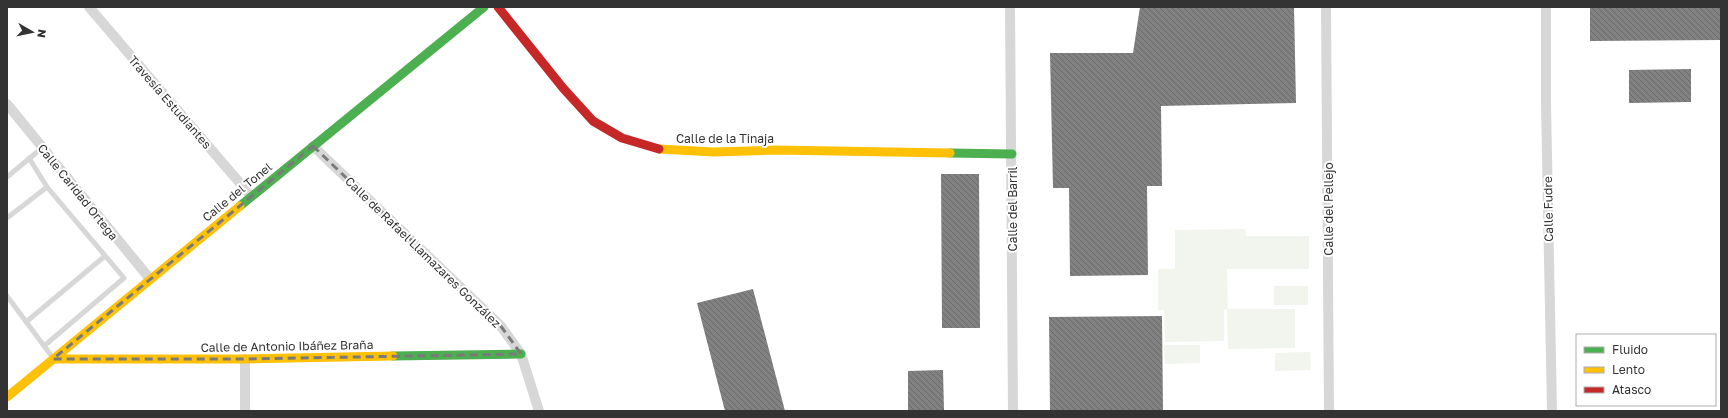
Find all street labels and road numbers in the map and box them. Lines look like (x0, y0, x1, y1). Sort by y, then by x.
street label: Travesía Estudiantes (125, 52, 215, 152)
street label: Calle de la Tinaja (676, 131, 774, 146)
street label: Calle Caridad Ortega (35, 141, 121, 243)
street label: Calle del Tonel (199, 159, 275, 225)
street label: Calle del Pellejo (1321, 162, 1336, 256)
street label: Calle del Barril (1005, 166, 1020, 251)
street label: Calle de Rafael Llamazares González (342, 173, 504, 331)
street label: Calle Fudre (1540, 176, 1556, 242)
street label: Calle de Antonio Ibáñez Braña (200, 337, 374, 355)

